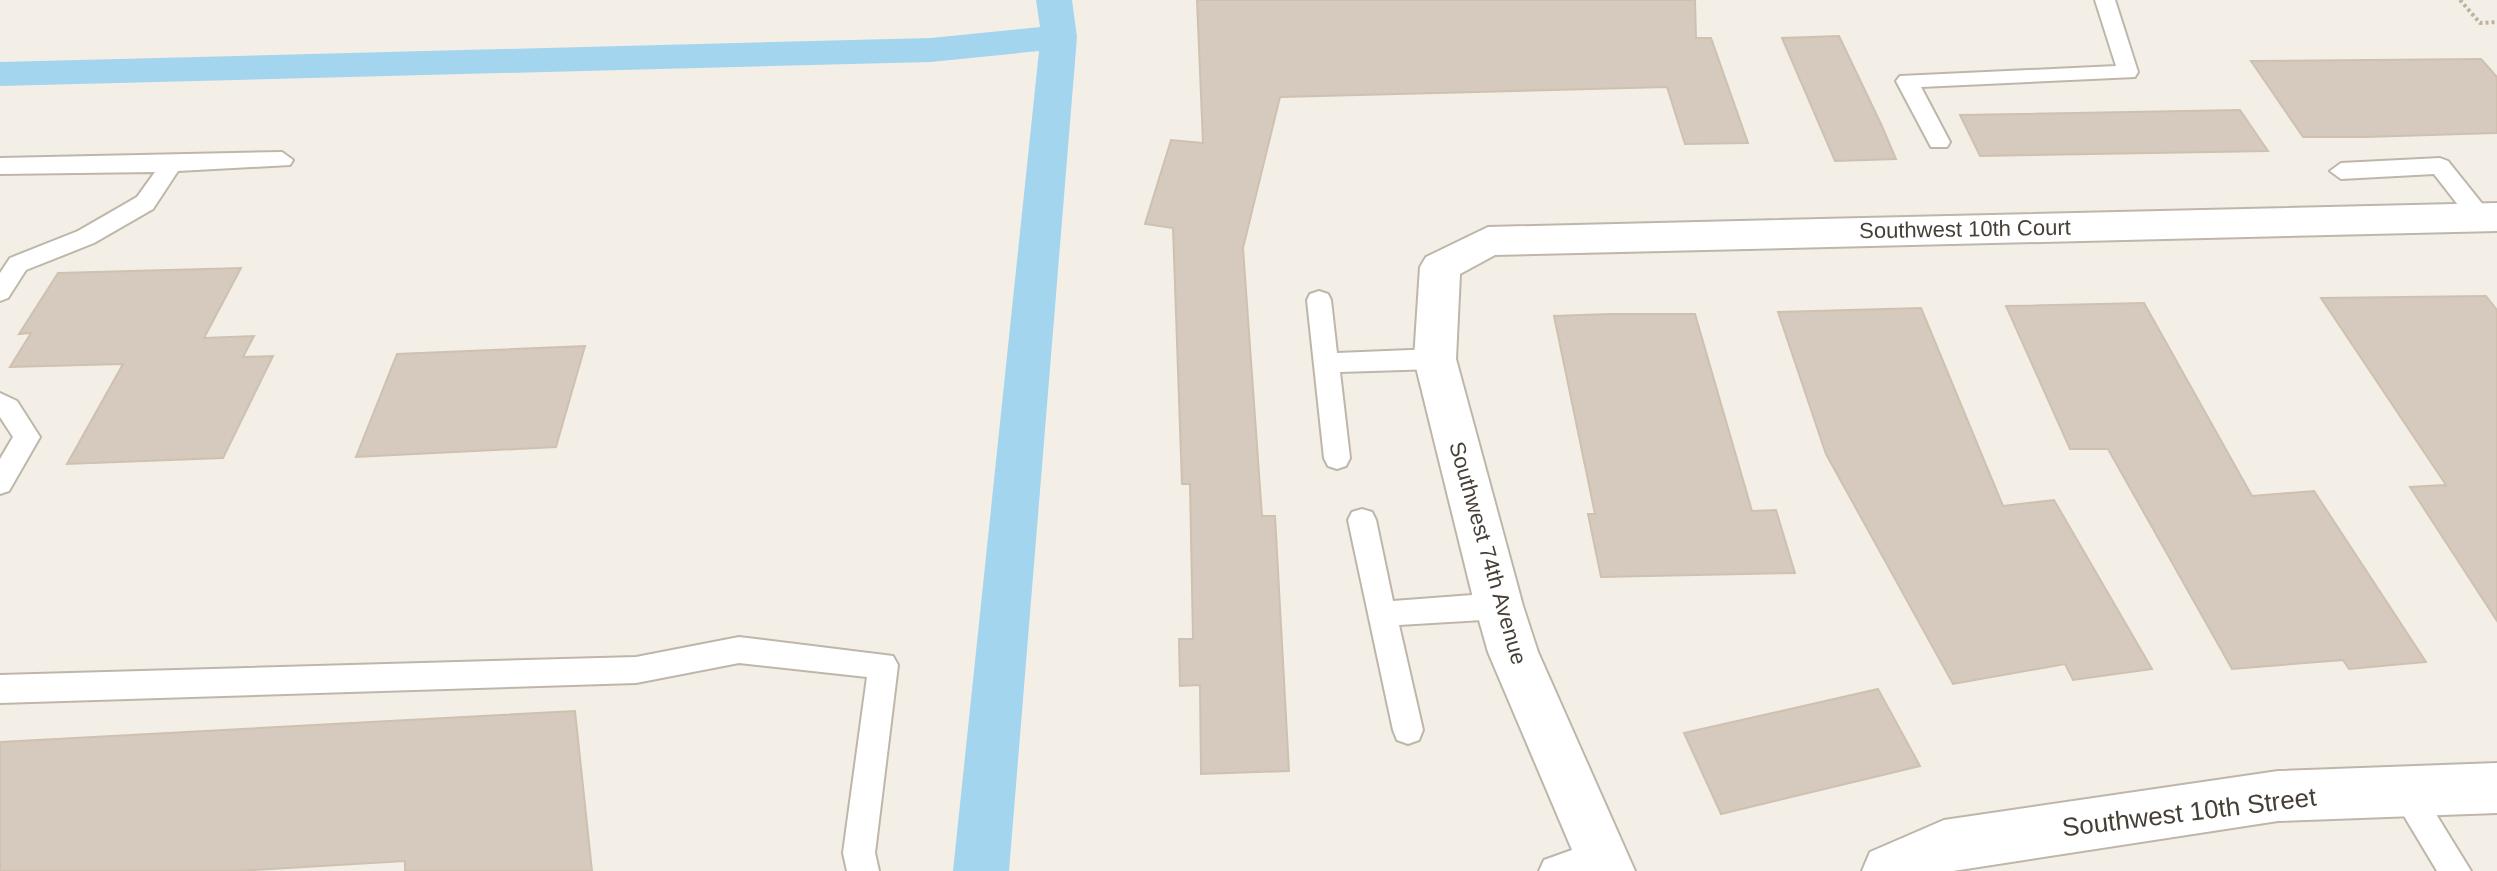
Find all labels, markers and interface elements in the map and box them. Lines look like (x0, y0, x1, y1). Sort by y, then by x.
street label: Southwest 10th Court (1859, 215, 2071, 243)
street label: Southwest 74th Avenue (1444, 439, 1532, 667)
street label: Southwest 10th Street (2060, 781, 2319, 842)

